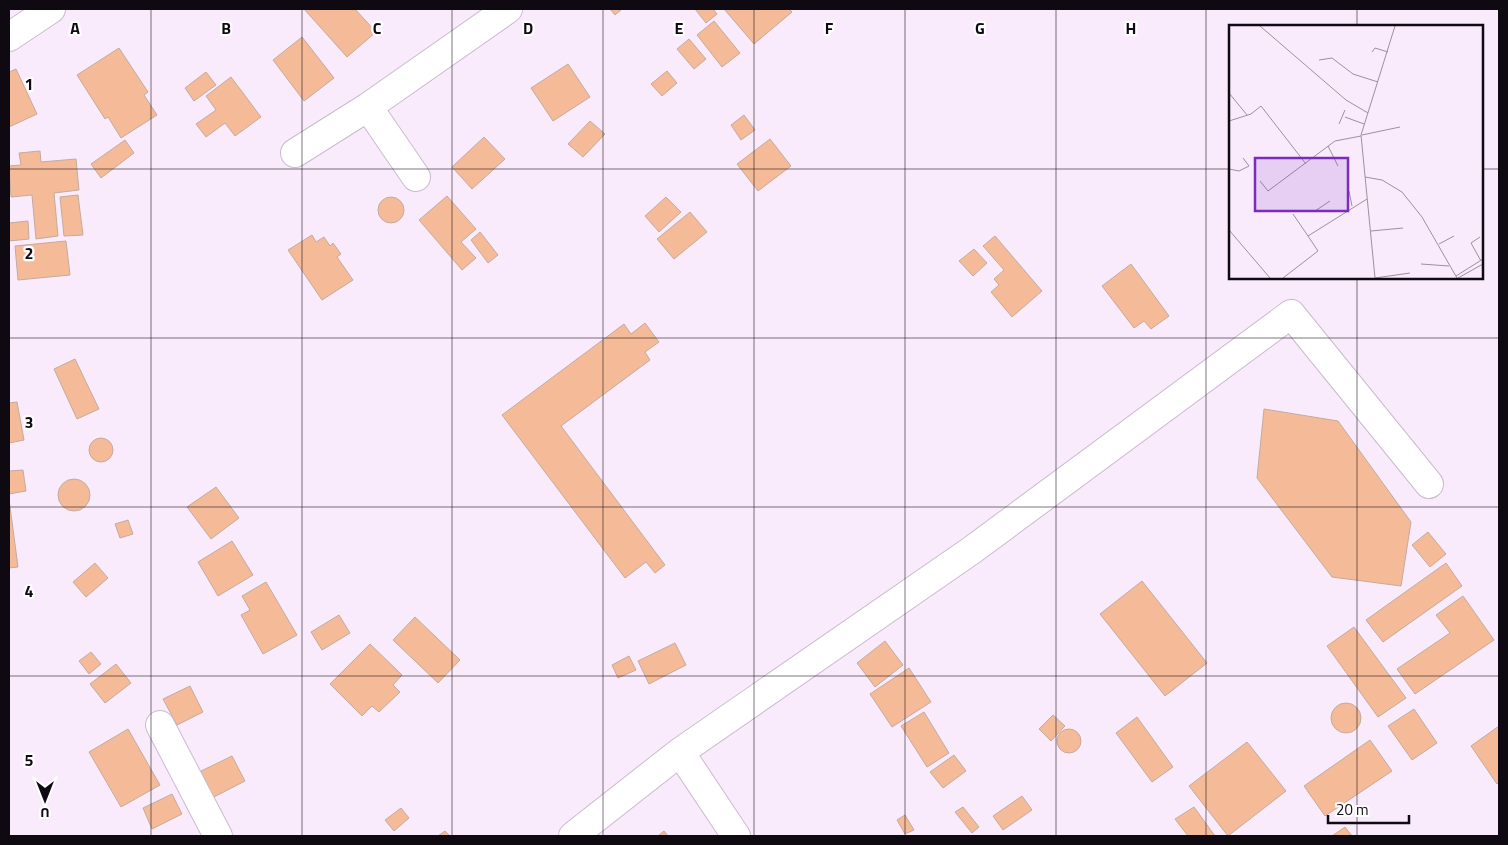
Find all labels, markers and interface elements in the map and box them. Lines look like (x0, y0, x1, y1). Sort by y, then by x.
text: A (70, 16, 80, 40)
text: B (221, 16, 231, 40)
text: C (373, 16, 382, 40)
text: D (523, 16, 533, 40)
text: E (675, 16, 684, 40)
text: F (825, 16, 834, 40)
text: G (975, 16, 985, 40)
text: H (1126, 16, 1136, 40)
inset map (1229, 25, 1483, 279)
text: 1 (25, 72, 33, 96)
text: 2 (25, 241, 33, 265)
text: 3 (25, 410, 33, 434)
text: 4 (25, 579, 34, 603)
text: 5 (25, 748, 34, 772)
north arrow (20, 775, 70, 825)
scale bar (1328, 792, 1409, 824)
text: 20 m (1336, 798, 1369, 821)
text: U (40, 803, 50, 824)

